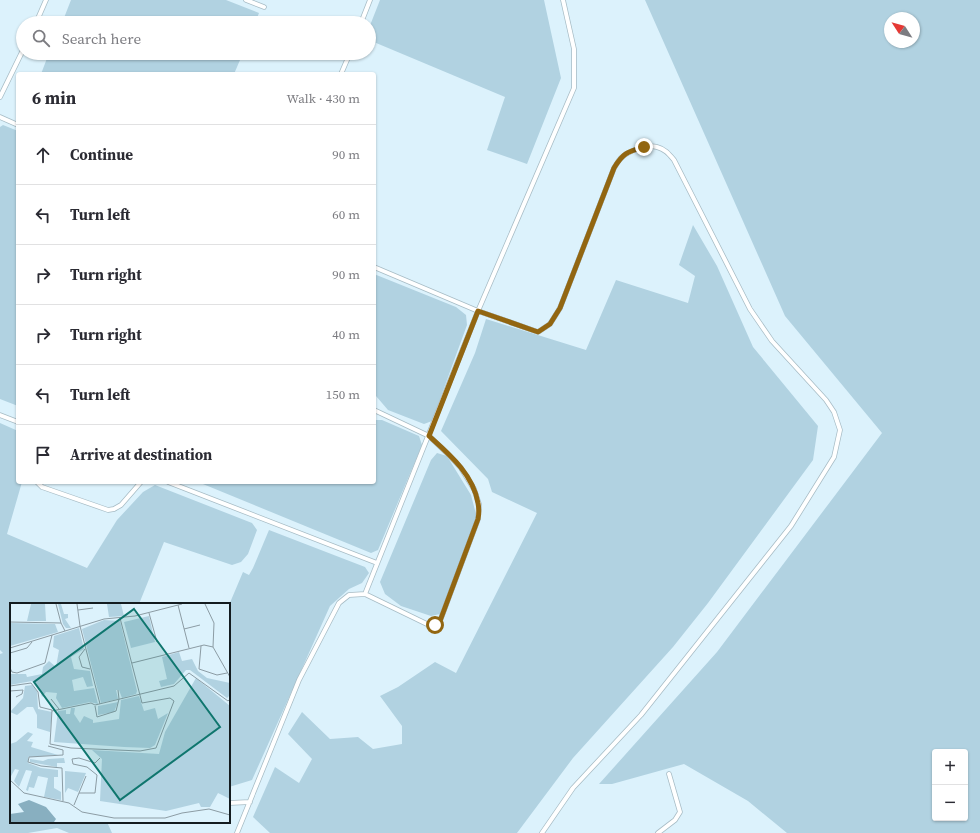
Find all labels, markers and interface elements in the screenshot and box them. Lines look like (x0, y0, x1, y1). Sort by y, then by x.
north arrow (884, 12, 920, 48)
search box (16, 16, 376, 60)
icon: search (30, 27, 52, 49)
text: Search here (62, 28, 141, 49)
text: 6 min (32, 86, 76, 110)
text: Walk · 430 m (287, 90, 360, 107)
route end (635, 138, 653, 156)
icon: ahead (32, 144, 54, 166)
text: Continue (70, 144, 133, 165)
text: 90 m (332, 146, 360, 163)
icon: left (32, 204, 54, 226)
text: Turn left (70, 204, 130, 225)
text: 60 m (332, 206, 360, 223)
icon: right (32, 264, 54, 286)
text: Turn right (70, 264, 142, 285)
text: 90 m (332, 266, 360, 283)
icon: right (32, 324, 54, 346)
text: Turn right (70, 324, 142, 345)
text: 40 m (332, 326, 360, 343)
icon: left (32, 384, 54, 406)
text: Turn left (70, 384, 130, 405)
text: 150 m (326, 386, 360, 403)
icon: arrive (32, 444, 54, 466)
text: Arrive at destination (70, 444, 212, 465)
inset map (10, 603, 230, 823)
route start (426, 616, 444, 634)
map controls (932, 749, 968, 821)
button: + (932, 749, 968, 785)
button: − (932, 785, 968, 821)

